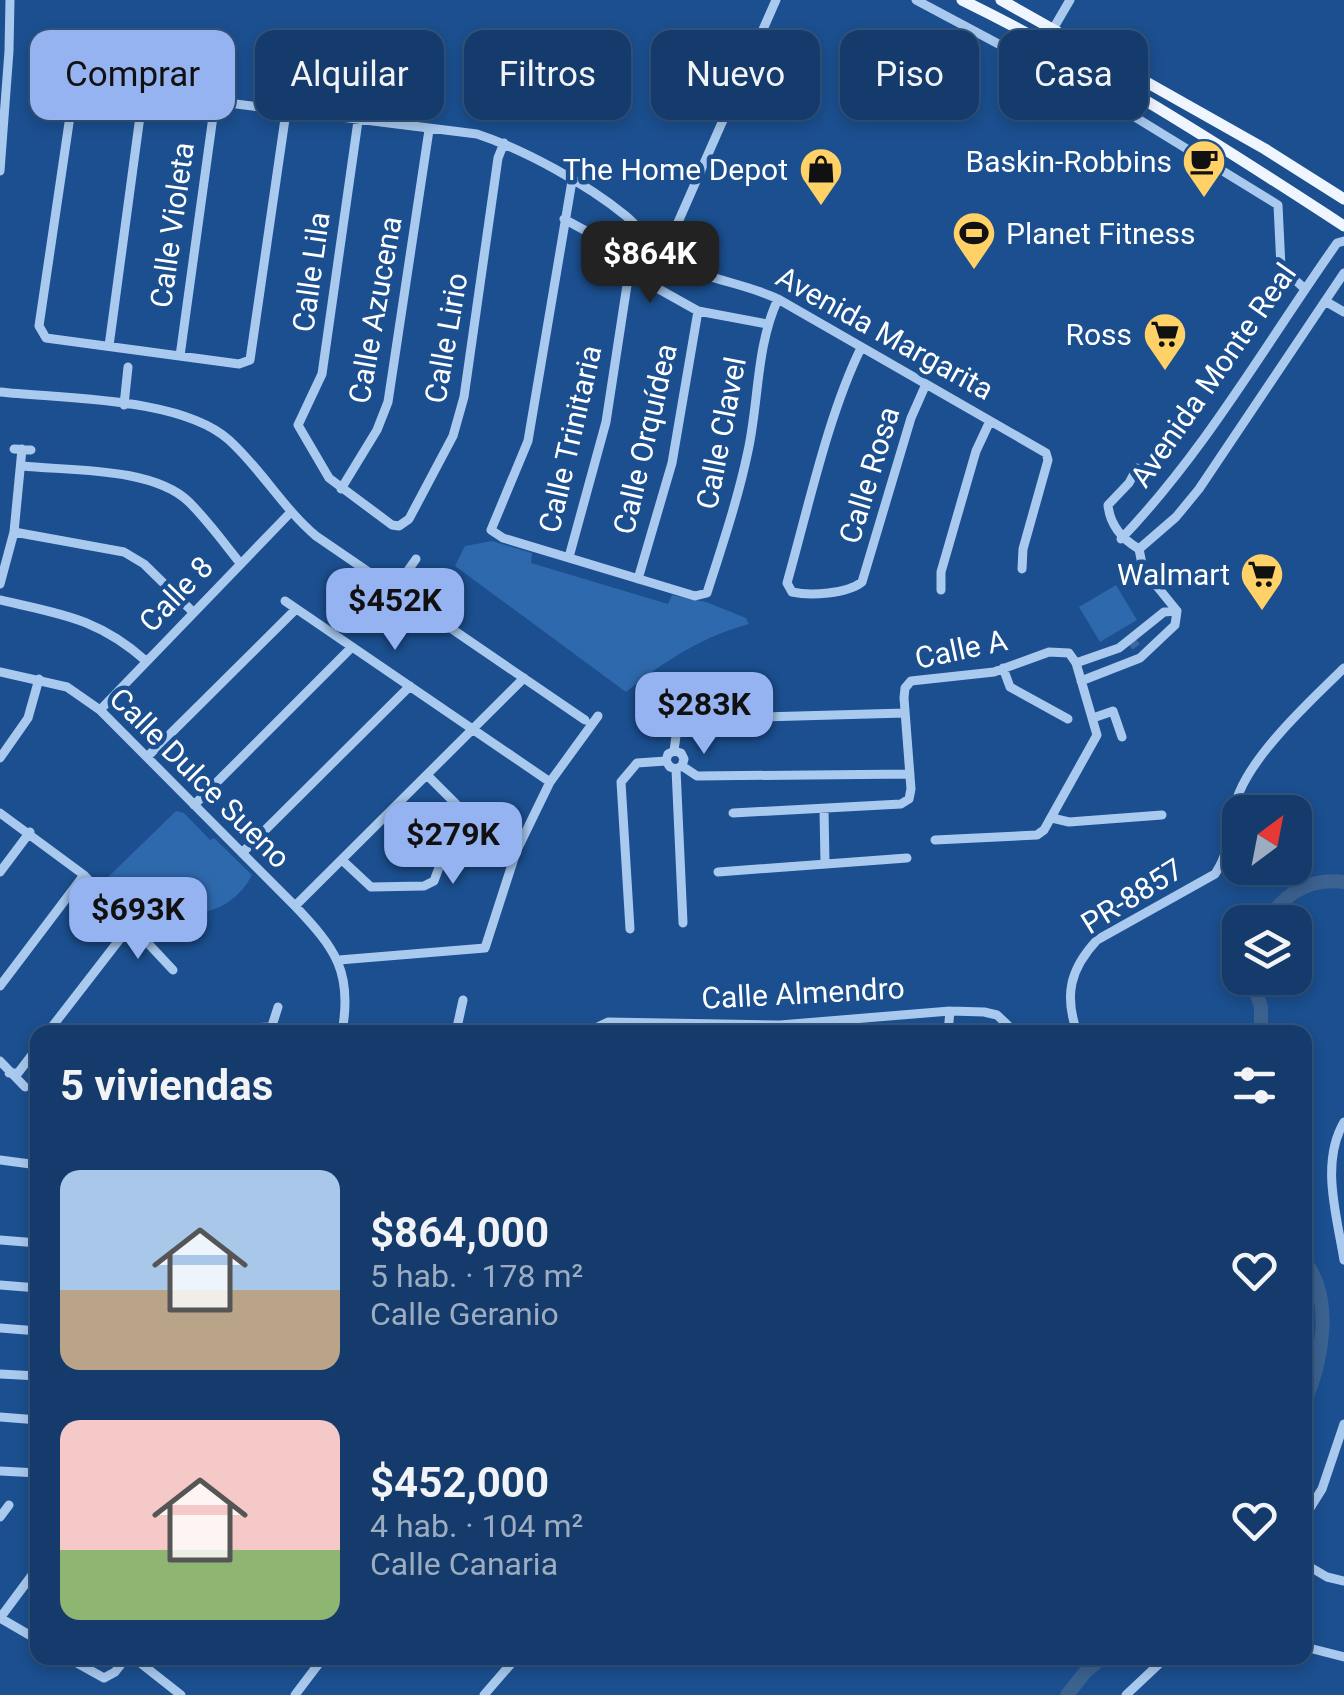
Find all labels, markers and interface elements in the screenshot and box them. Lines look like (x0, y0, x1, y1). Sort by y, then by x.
chip: Comprar (30, 30, 235, 120)
chip: Alquilar (255, 30, 444, 120)
chip: Filtros (464, 30, 631, 120)
chip: Nuevo (651, 30, 820, 120)
chip: Piso (840, 30, 979, 120)
chip: Casa (999, 30, 1148, 120)
cafe icon: Baskin-Robbins (1181, 138, 1227, 199)
street label: Calle Violeta (143, 140, 201, 310)
place label: Baskin-Robbins (966, 144, 1172, 179)
shop icon: The Home Depot (798, 146, 844, 207)
place label: The Home Depot (563, 152, 788, 187)
street label: Calle Lila (285, 210, 337, 334)
sports icon: Planet Fitness (951, 210, 997, 271)
street label: Calle Azucena (341, 214, 409, 406)
place label: Planet Fitness (1006, 216, 1195, 251)
pin: $864K (580, 221, 720, 306)
text: $864K (603, 234, 697, 272)
street label: Avenida Monte Real (1123, 257, 1303, 493)
street label: Avenida Margarita (770, 259, 1000, 407)
street label: Calle Lirio (417, 270, 475, 406)
supermarket icon: Ross (1142, 311, 1188, 372)
place label: Ross (1065, 317, 1132, 352)
street label: Calle Orquídea (606, 340, 684, 538)
street label: Calle Trinitaria (531, 342, 609, 536)
street label: Calle Clavel (689, 354, 753, 512)
street label: Calle Rosa (832, 402, 906, 548)
street label: Calle 8 (132, 549, 220, 639)
supermarket icon: Walmart (1239, 551, 1285, 612)
place label: Walmart (1117, 557, 1230, 592)
pin: $452K (325, 568, 465, 653)
text: $452K (348, 581, 442, 619)
street label: Calle A (912, 622, 1011, 676)
pin: $283K (634, 672, 774, 757)
street label: Calle Dulce Sueno (103, 681, 297, 875)
text: $283K (657, 685, 751, 723)
north arrow (1222, 795, 1312, 885)
map controls (1222, 795, 1312, 995)
pin: $279K (383, 802, 523, 887)
text: $279K (406, 815, 500, 853)
street label: PR-8857 (1075, 851, 1189, 941)
pin: $693K (68, 877, 208, 962)
text: $693K (91, 890, 185, 928)
button: layers (1222, 905, 1312, 995)
street label: Calle Almendro (701, 970, 905, 1016)
icon: filters (1227, 1058, 1282, 1113)
text: 5 viviendas (60, 1061, 273, 1110)
text: $864,000 (370, 1208, 549, 1257)
icon: home (140, 1210, 260, 1330)
icon: heart (1227, 1243, 1282, 1298)
text: 5 hab. · 178 m² (370, 1257, 583, 1295)
text: Calle Geranio (370, 1295, 559, 1333)
text: $452,000 (370, 1458, 549, 1507)
icon: home (140, 1460, 260, 1580)
icon: heart (1227, 1493, 1282, 1548)
text: 4 hab. · 104 m² (370, 1507, 583, 1545)
text: Calle Canaria (370, 1545, 558, 1583)

